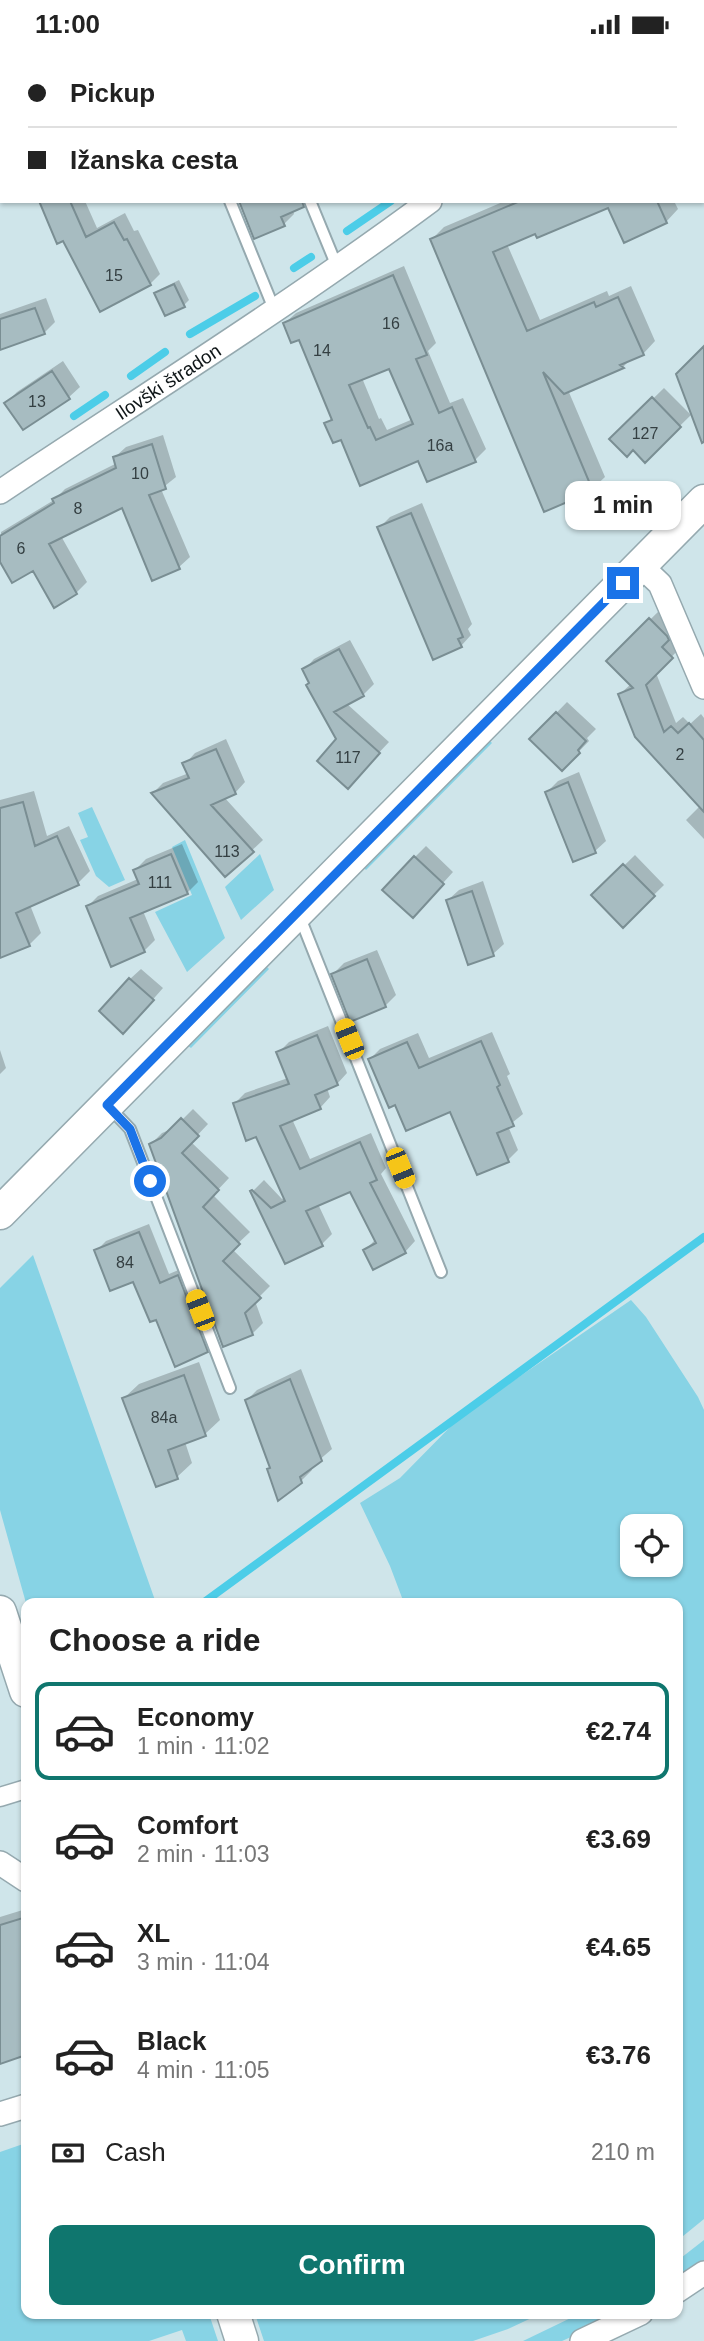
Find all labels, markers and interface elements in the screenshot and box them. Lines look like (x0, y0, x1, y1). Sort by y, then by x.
text: 11:00 (35, 9, 100, 39)
text: Pickup (70, 78, 155, 108)
text: Ižanska cesta (70, 145, 238, 175)
house number: 15 (105, 267, 123, 284)
house number: 16 (382, 315, 400, 332)
street label: Ilovški štradon (111, 339, 224, 424)
house number: 14 (313, 342, 331, 359)
house number: 13 (28, 393, 46, 410)
house number: 127 (632, 425, 658, 442)
house number: 16a (427, 437, 453, 454)
house number: 10 (131, 465, 149, 482)
callout: 1 min (565, 482, 681, 531)
text: 1 min (593, 492, 653, 518)
house number: 8 (74, 500, 83, 517)
house number: 6 (17, 540, 26, 557)
route end (607, 567, 639, 599)
house number: 2 (676, 746, 685, 763)
house number: 117 (335, 749, 361, 766)
house number: 113 (214, 843, 240, 860)
house number: 111 (148, 874, 172, 891)
car (332, 1016, 367, 1062)
car (383, 1145, 418, 1191)
route start (134, 1165, 166, 1197)
house number: 84 (116, 1254, 134, 1271)
car (183, 1287, 218, 1333)
house number: 84a (151, 1409, 177, 1426)
map controls (620, 1514, 683, 1577)
button: locate (620, 1514, 683, 1577)
text: Choose a ride (49, 1622, 261, 1658)
icon: car (53, 1700, 116, 1763)
text: Economy (137, 1702, 254, 1732)
text: €2.74 (586, 1716, 651, 1746)
text: 1 min · 11:02 (137, 1733, 270, 1759)
icon: car (53, 1808, 116, 1871)
text: Comfort (137, 1810, 238, 1840)
text: €3.69 (586, 1824, 651, 1854)
text: 2 min · 11:03 (137, 1841, 270, 1867)
icon: car (53, 1916, 116, 1979)
text: XL (137, 1918, 170, 1948)
text: €4.65 (586, 1932, 651, 1962)
text: 3 min · 11:04 (137, 1949, 270, 1975)
icon: car (53, 2024, 116, 2087)
text: Black (137, 2026, 206, 2056)
text: €3.76 (586, 2040, 651, 2070)
text: 4 min · 11:05 (137, 2057, 270, 2083)
icon: cash (49, 2134, 87, 2172)
text: Cash (105, 2137, 166, 2167)
text: 210 m (591, 2139, 655, 2165)
button: Confirm (49, 2225, 655, 2305)

